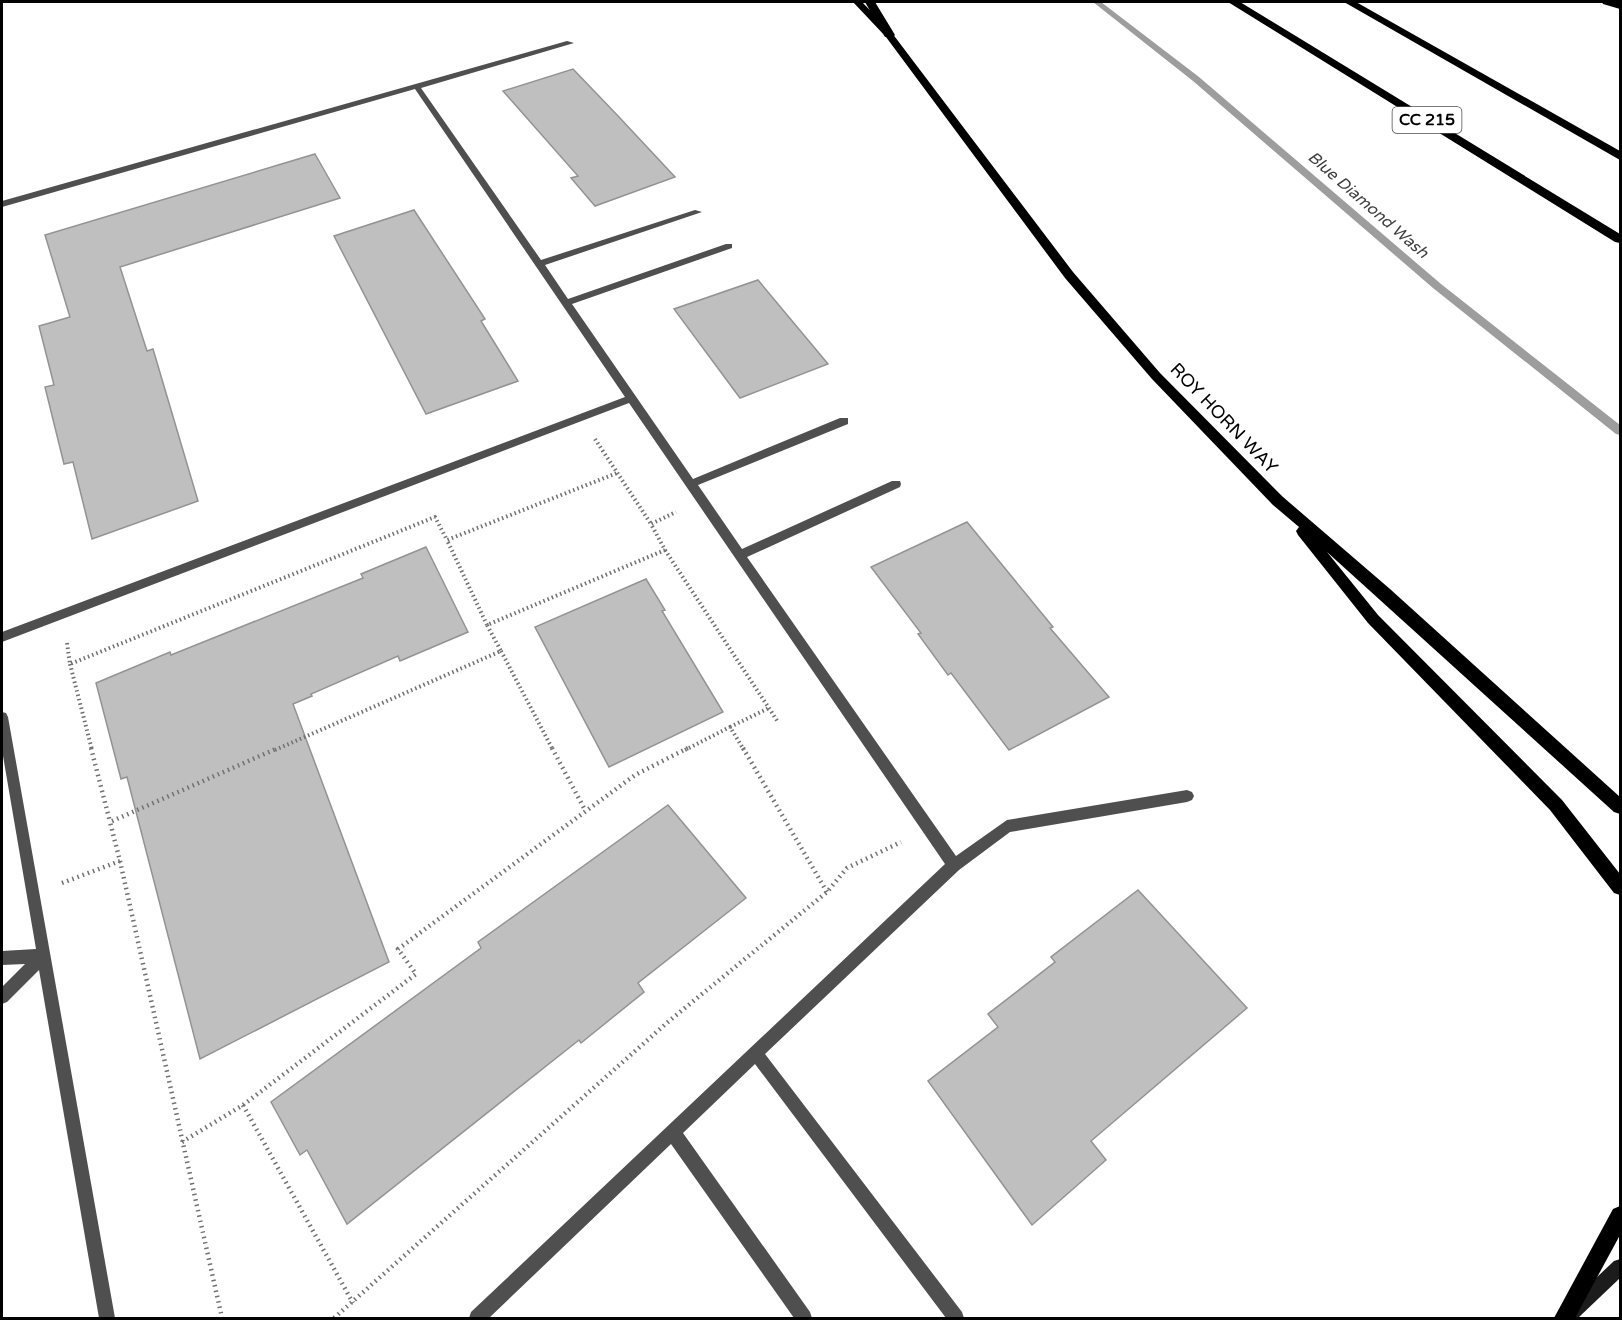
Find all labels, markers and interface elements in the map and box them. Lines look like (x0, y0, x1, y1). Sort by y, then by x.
road number: CC 215 (1392, 107, 1462, 133)
water label: Blue Diamond Wash (1304, 147, 1433, 264)
street label: ROY HORN WAY (1166, 358, 1283, 478)

